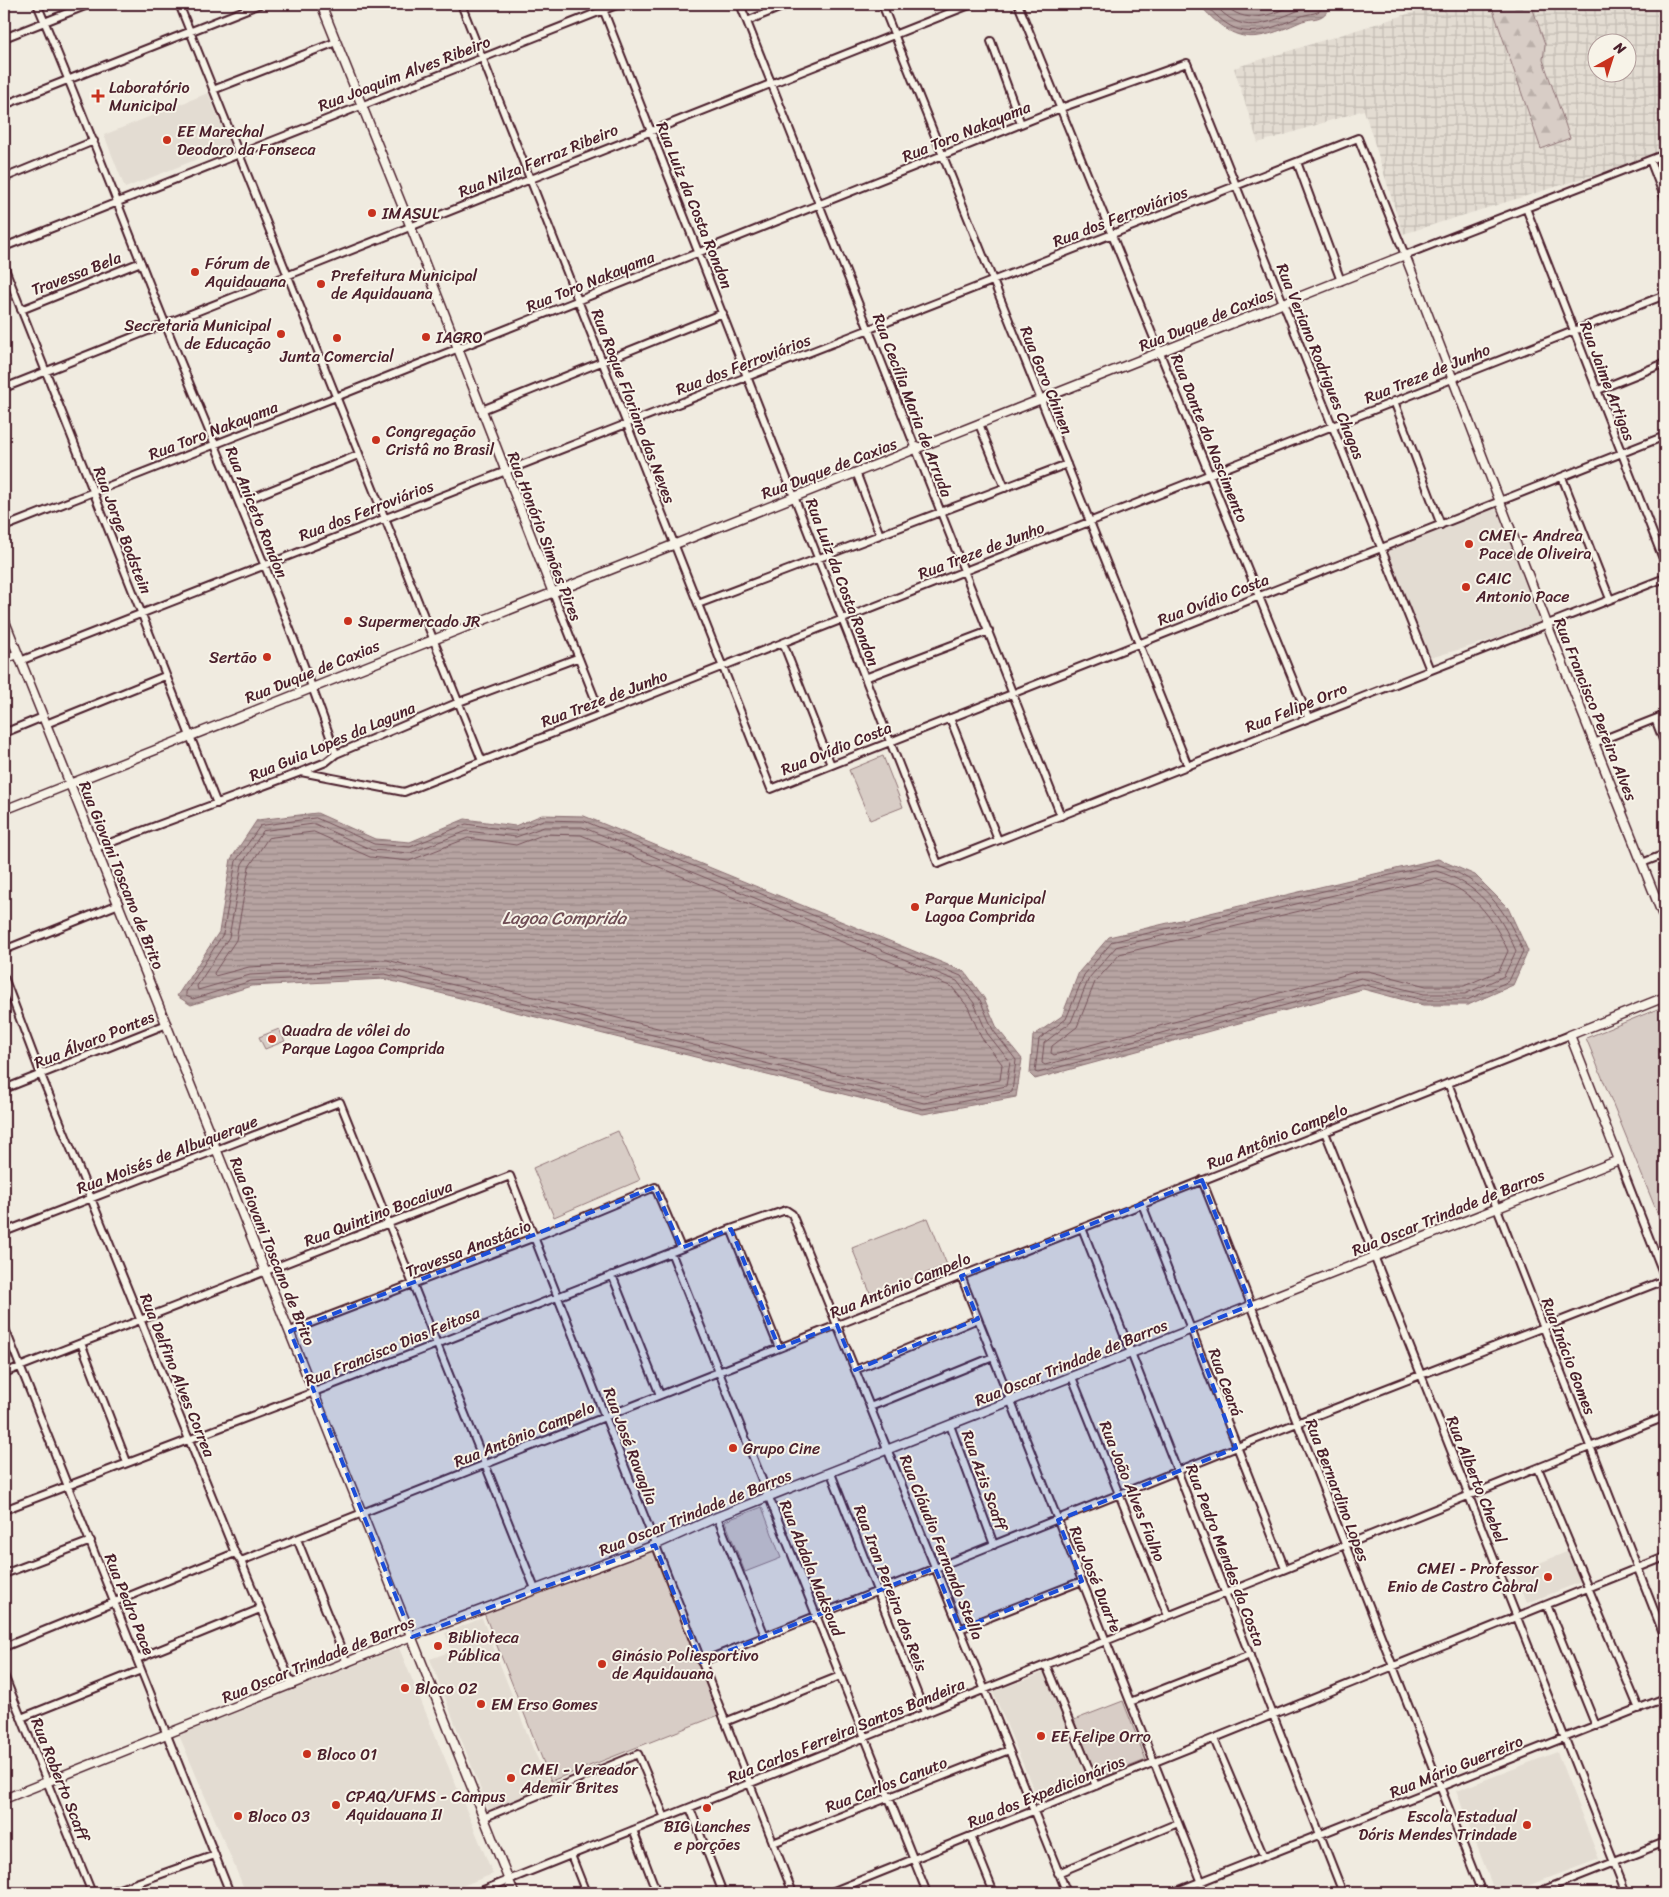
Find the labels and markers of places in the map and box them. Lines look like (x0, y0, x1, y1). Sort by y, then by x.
place label: Laboratório Municipal (109, 73, 190, 120)
marker: Laboratório Municipal (91, 89, 105, 103)
place label: EE Marechal Deodoro da Fonseca (177, 117, 317, 164)
marker: EE Marechal Deodoro da Fonseca (161, 134, 173, 146)
place label: IMASUL (381, 199, 440, 228)
marker: IMASUL (366, 207, 378, 219)
place label: Fórum de Aquidauana (204, 249, 286, 296)
place label: Prefeitura Municipal de Aquidauana (331, 261, 477, 308)
marker: Fórum de Aquidauana (189, 266, 201, 278)
marker: Prefeitura Municipal de Aquidauana (315, 278, 327, 290)
place label: Secretaria Municipal de Educação (124, 311, 271, 358)
place label: IAGRO (435, 323, 483, 352)
marker: Secretaria Municipal de Educação (275, 328, 287, 340)
marker: IAGRO (420, 331, 432, 343)
marker: Junta Comercial (331, 332, 343, 344)
place label: Junta Comercial (279, 342, 394, 371)
place label: Congregação Cristâ no Brasil (386, 417, 495, 464)
marker: Congregação Cristâ no Brasil (370, 434, 382, 446)
place label: CMEI - Andrea Pace de Oliveira (1479, 521, 1591, 568)
marker: CMEI - Andrea Pace de Oliveira (1463, 538, 1475, 550)
place label: CAIC Antonio Pace (1475, 564, 1569, 611)
marker: CAIC Antonio Pace (1460, 581, 1472, 593)
place label: Supermercado JR (358, 607, 481, 636)
marker: Supermercado JR (342, 615, 354, 627)
place label: Sertão (209, 643, 257, 672)
marker: Sertão (261, 651, 273, 663)
place label: Parque Municipal Lagoa Comprida (925, 884, 1046, 931)
marker: Parque Municipal Lagoa Comprida (909, 901, 921, 913)
place label: Quadra de vôlei do Parque Lagoa Comprida (282, 1016, 445, 1063)
marker: Quadra de vôlei do Parque Lagoa Comprida (266, 1033, 278, 1045)
place label: Grupo Cine (743, 1434, 820, 1463)
marker: Grupo Cine (727, 1442, 739, 1454)
place label: CMEI - Professor Enio de Castro Cabral (1387, 1554, 1539, 1601)
marker: CMEI - Professor Enio de Castro Cabral (1542, 1571, 1554, 1583)
place label: Biblioteca Pública (448, 1623, 520, 1670)
marker: Biblioteca Pública (432, 1640, 444, 1652)
place label: Ginásio Poliesportivo de Aquidauana (612, 1641, 759, 1688)
marker: Ginásio Poliesportivo de Aquidauana (596, 1658, 608, 1670)
place label: Bloco 02 (415, 1674, 477, 1703)
marker: Bloco 02 (399, 1682, 411, 1694)
place label: EM Erso Gomes (491, 1690, 598, 1719)
marker: EM Erso Gomes (475, 1698, 487, 1710)
place label: EE Felipe Orro (1051, 1722, 1151, 1751)
marker: EE Felipe Orro (1035, 1730, 1047, 1742)
place label: Bloco 01 (317, 1740, 377, 1769)
marker: Bloco 01 (301, 1748, 313, 1760)
place label: CMEI - Vereador Ademir Brites (520, 1755, 639, 1802)
marker: CMEI - Vereador Ademir Brites (505, 1772, 517, 1784)
place label: CPAQ/UFMS - Campus Aquidauana II (345, 1782, 506, 1829)
marker: CPAQ/UFMS - Campus Aquidauana II (330, 1799, 342, 1811)
place label: Bloco 03 (248, 1802, 310, 1831)
marker: BIG Lanches e porções (701, 1802, 713, 1814)
place label: Escola Estadual Dóris Mendes Trindade (1358, 1802, 1517, 1849)
marker: Bloco 03 (232, 1810, 244, 1822)
place label: BIG Lanches e porções (664, 1812, 751, 1859)
marker: Escola Estadual Dóris Mendes Trindade (1521, 1819, 1533, 1831)

